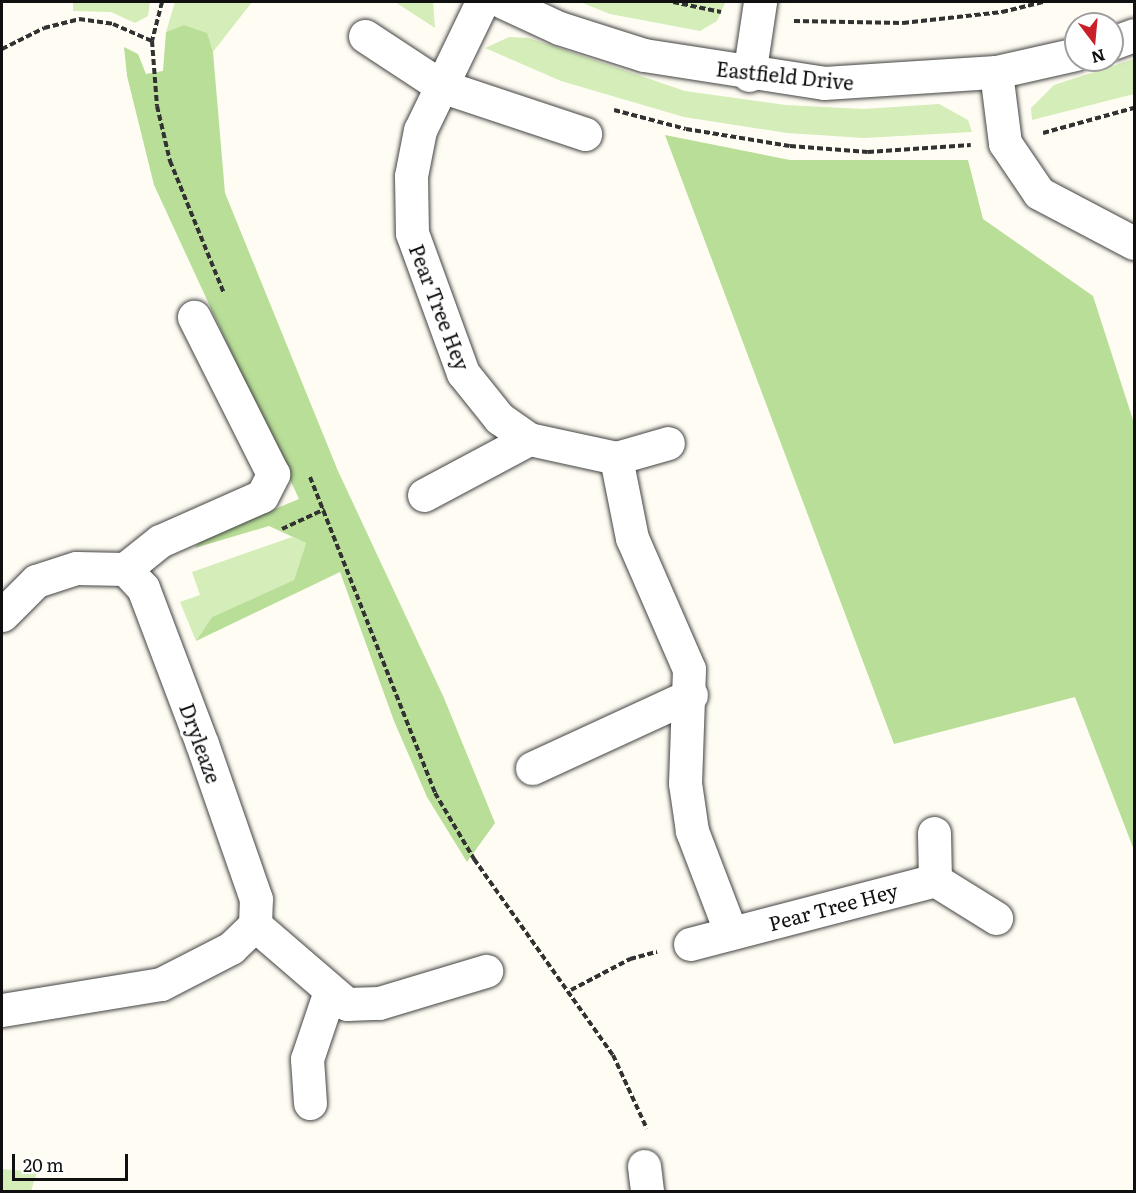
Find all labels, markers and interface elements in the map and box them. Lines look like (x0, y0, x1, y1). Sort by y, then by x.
north arrow (1064, 12, 1124, 72)
text: N (1089, 44, 1108, 71)
street label: Eastfield Drive (715, 56, 855, 94)
street label: Pear Tree Hey (405, 241, 475, 373)
street label: Dryleaze (175, 700, 227, 786)
street label: Pear Tree Hey (766, 877, 900, 935)
scale bar (15, 1142, 130, 1180)
text: 20 m (23, 1151, 64, 1178)

